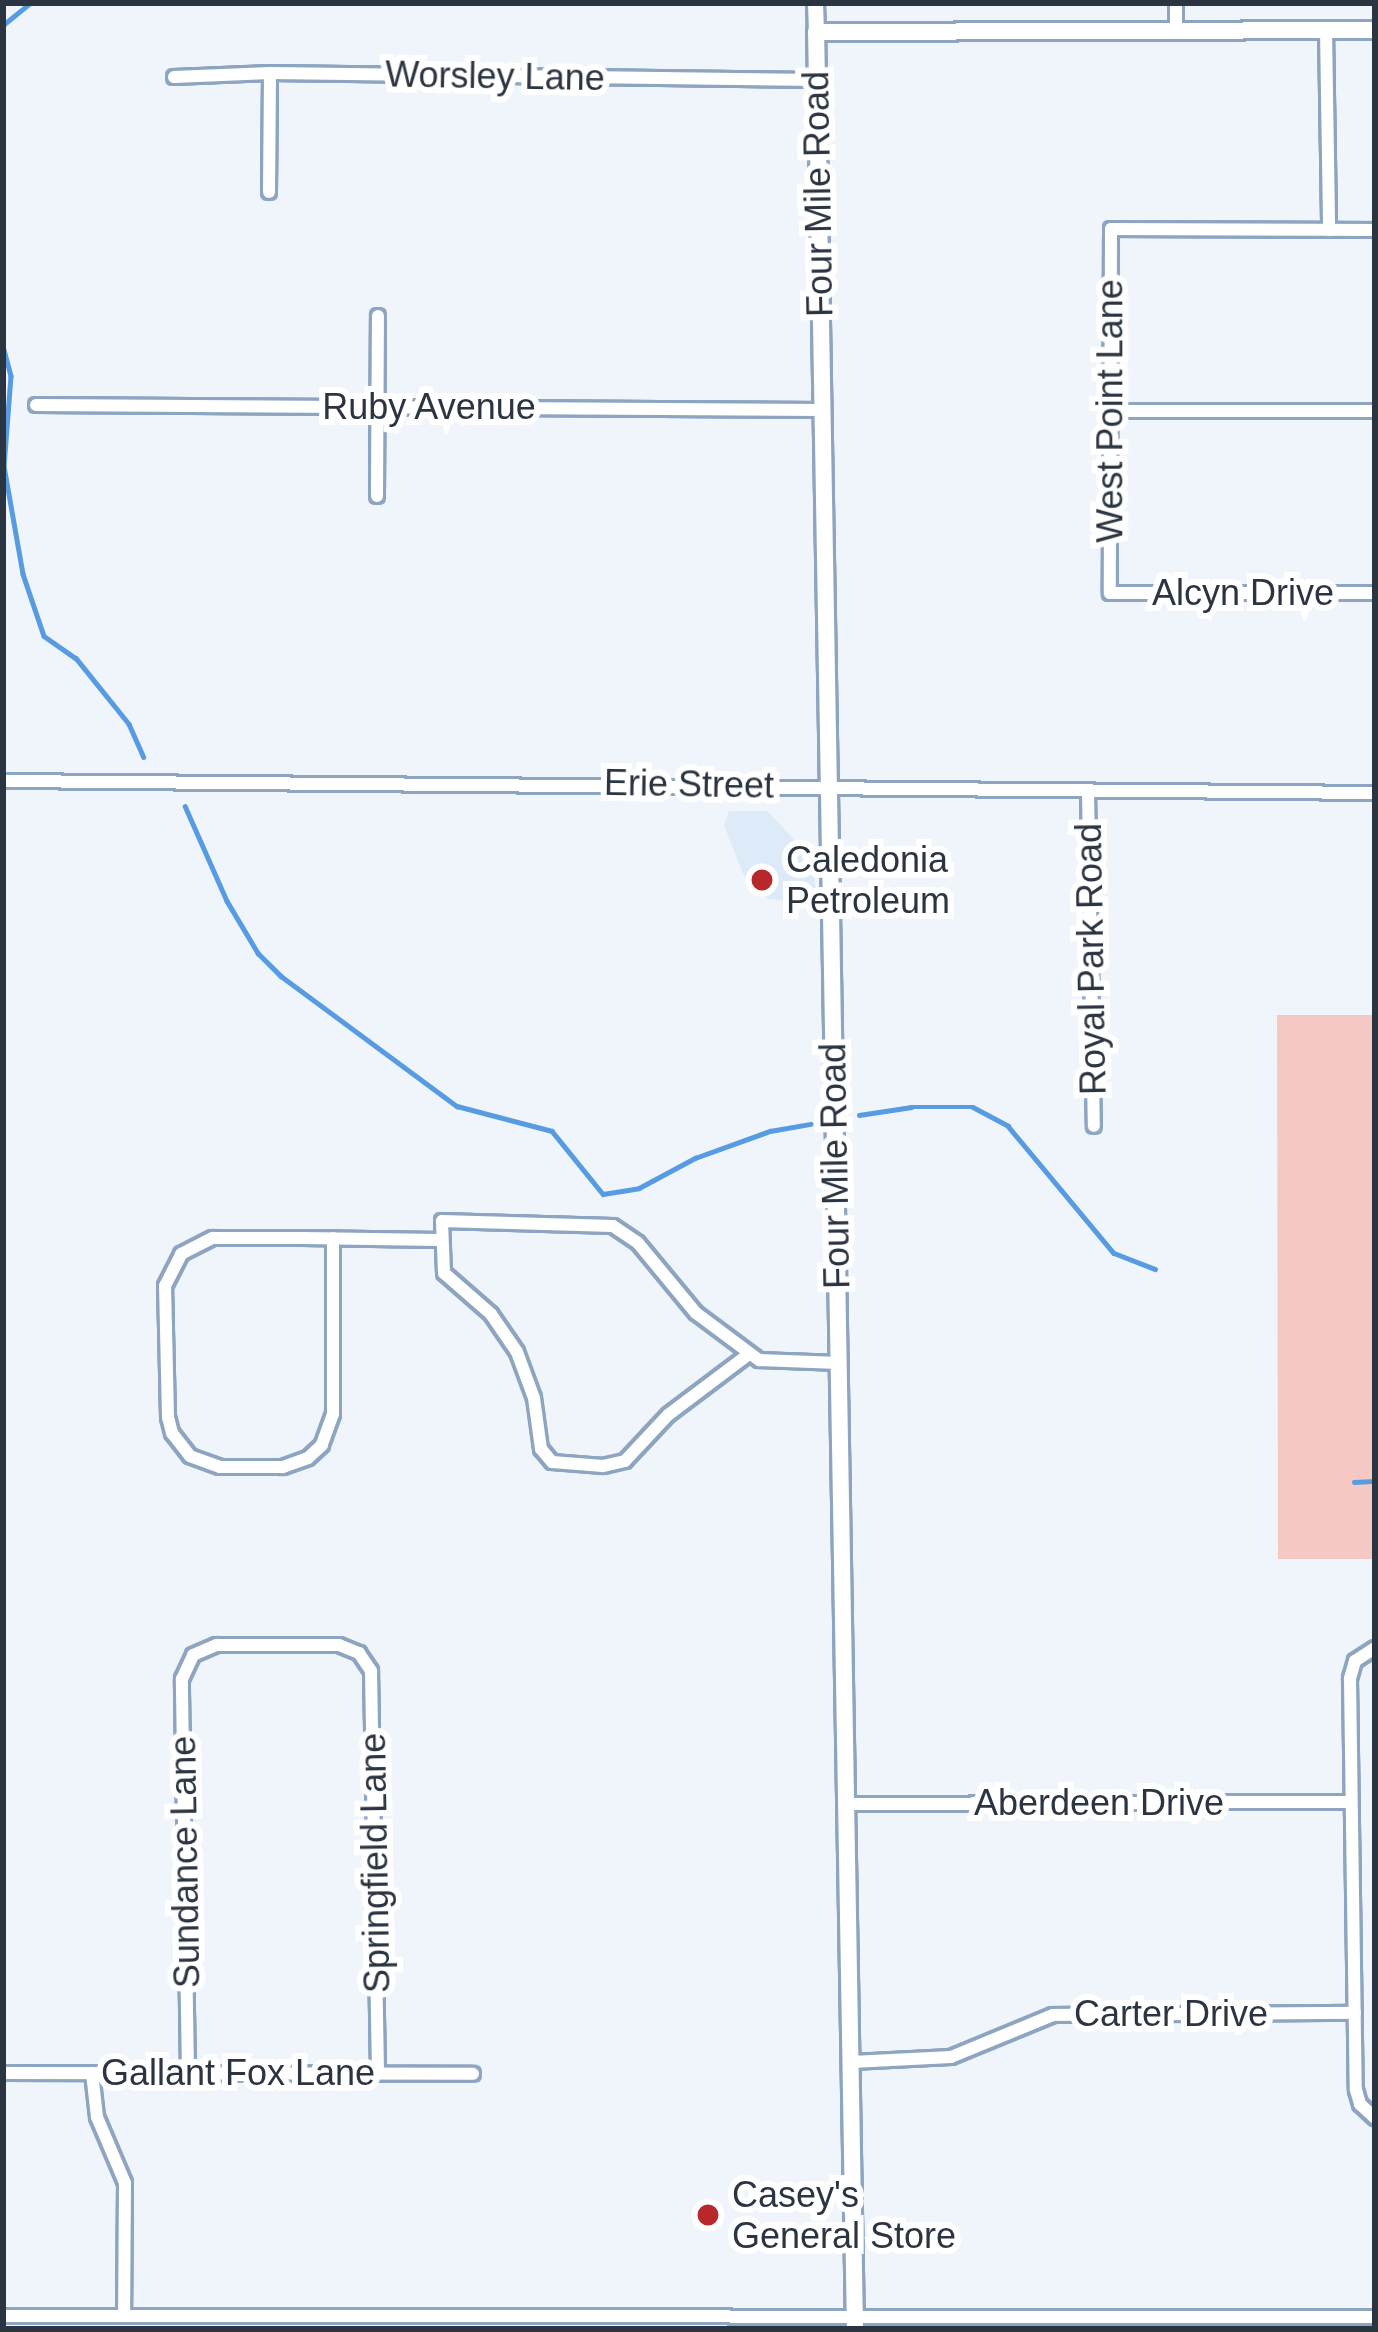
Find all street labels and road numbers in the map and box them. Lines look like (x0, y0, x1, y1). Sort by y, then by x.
street label: Worsley Lane (385, 52, 605, 100)
street label: Four Mile Road (794, 71, 842, 317)
street label: West Point Lane (1088, 279, 1132, 543)
street label: Ruby Avenue (321, 385, 537, 429)
street label: Alcyn Drive (1152, 571, 1334, 615)
street label: Erie Street (604, 761, 774, 807)
street label: Royal Park Road (1067, 823, 1115, 1095)
street label: Four Mile Road (811, 1043, 859, 1289)
street label: Springfield Lane (351, 1733, 399, 1993)
street label: Sundance Lane (161, 1736, 209, 1988)
street label: Aberdeen Drive (974, 1781, 1224, 1825)
street label: Carter Drive (1074, 1992, 1268, 2036)
street label: Gallant Fox Lane (101, 2051, 375, 2095)

